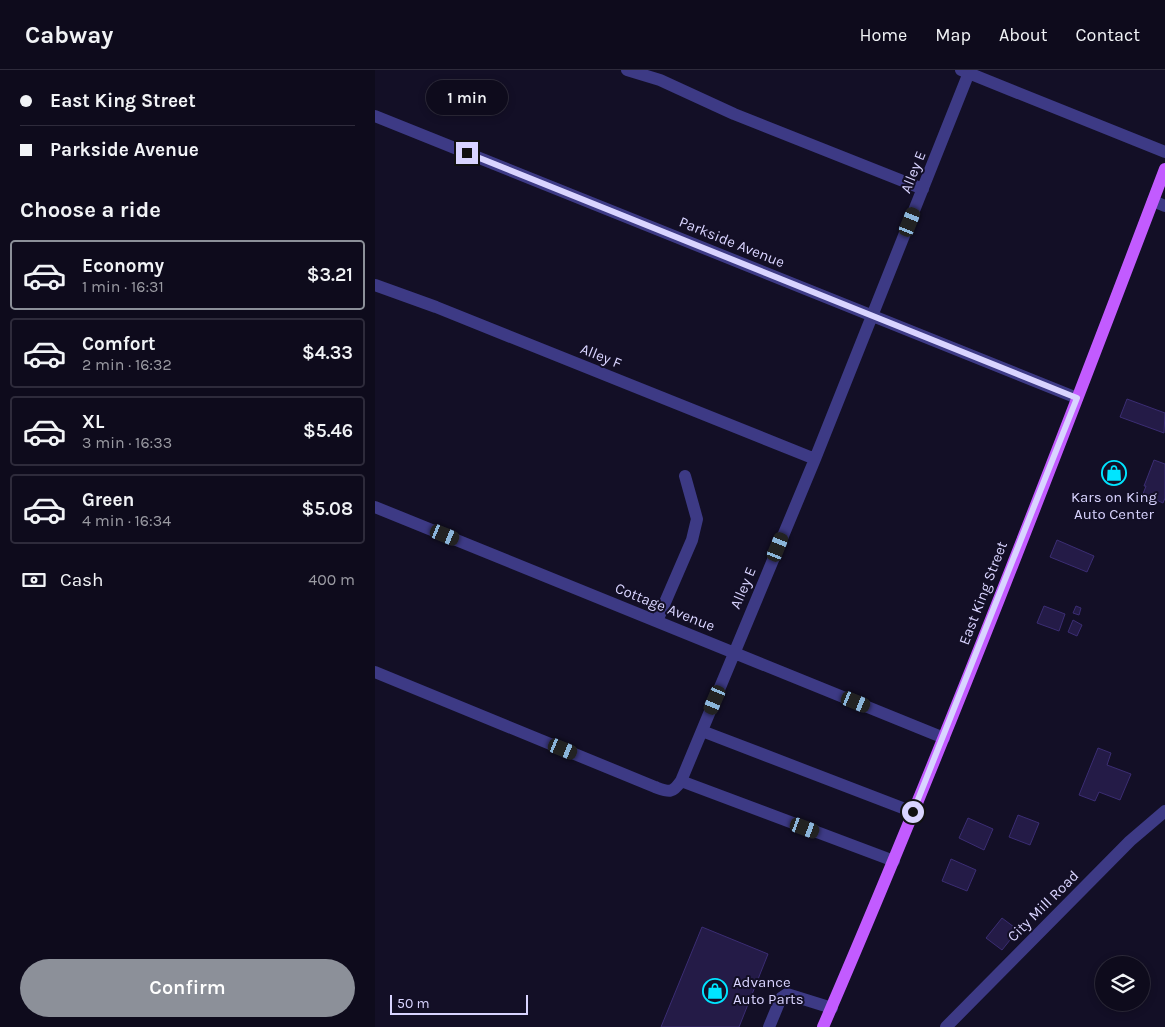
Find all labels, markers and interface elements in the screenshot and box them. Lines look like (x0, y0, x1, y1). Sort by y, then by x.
text: Cabway (25, 21, 113, 49)
text: Home (859, 24, 907, 46)
text: Map (935, 24, 971, 46)
text: About (999, 24, 1048, 46)
text: Contact (1076, 24, 1140, 46)
callout: 1 min (426, 81, 508, 116)
text: 1 min (447, 88, 487, 107)
text: East King Street (50, 90, 196, 112)
text: Parkside Avenue (50, 139, 199, 161)
route end (456, 142, 478, 164)
street label: Alley E (896, 148, 930, 196)
text: Choose a ride (20, 197, 161, 223)
car (897, 205, 922, 239)
street label: Parkside Avenue (677, 213, 787, 271)
icon: car (22, 253, 67, 298)
text: Economy (82, 255, 164, 277)
text: $3.21 (307, 264, 353, 286)
text: 1 min · 16:31 (82, 277, 164, 296)
icon: car (22, 331, 67, 376)
text: Comfort (82, 333, 156, 355)
street label: Alley F (578, 340, 624, 372)
text: $4.33 (302, 342, 353, 364)
text: 2 min · 16:32 (82, 355, 172, 374)
icon: car (22, 409, 67, 454)
text: XL (82, 411, 104, 433)
text: $5.46 (303, 420, 353, 442)
text: 3 min · 16:33 (82, 433, 172, 452)
shop icon: Kars on King Auto Center (1101, 460, 1127, 486)
icon: car (22, 487, 67, 532)
place label: Kars on King Auto Center (1071, 488, 1158, 523)
text: Green (82, 489, 134, 511)
text: $5.08 (301, 498, 353, 520)
text: 4 min · 16:34 (82, 511, 171, 530)
car (428, 522, 461, 548)
car (765, 530, 790, 564)
street label: East King Street (955, 538, 1011, 647)
street label: Alley E (726, 564, 760, 612)
icon: cash (20, 566, 48, 594)
text: Cash (60, 569, 104, 591)
text: 400 m (308, 570, 355, 589)
street label: Cottage Avenue (612, 579, 718, 635)
car (702, 683, 727, 717)
car (839, 689, 872, 715)
car (546, 736, 579, 762)
route start (902, 801, 924, 823)
car (788, 816, 821, 840)
street label: City Mill Road (1004, 867, 1082, 945)
map controls (1095, 956, 1150, 1011)
button: layers (1095, 956, 1150, 1011)
button: Confirm (20, 959, 355, 1017)
place label: Advance Auto Parts (733, 973, 804, 1008)
shop icon: Advance Auto Parts (702, 978, 728, 1004)
scale bar (390, 992, 527, 1015)
text: 50 m (397, 995, 430, 1012)

